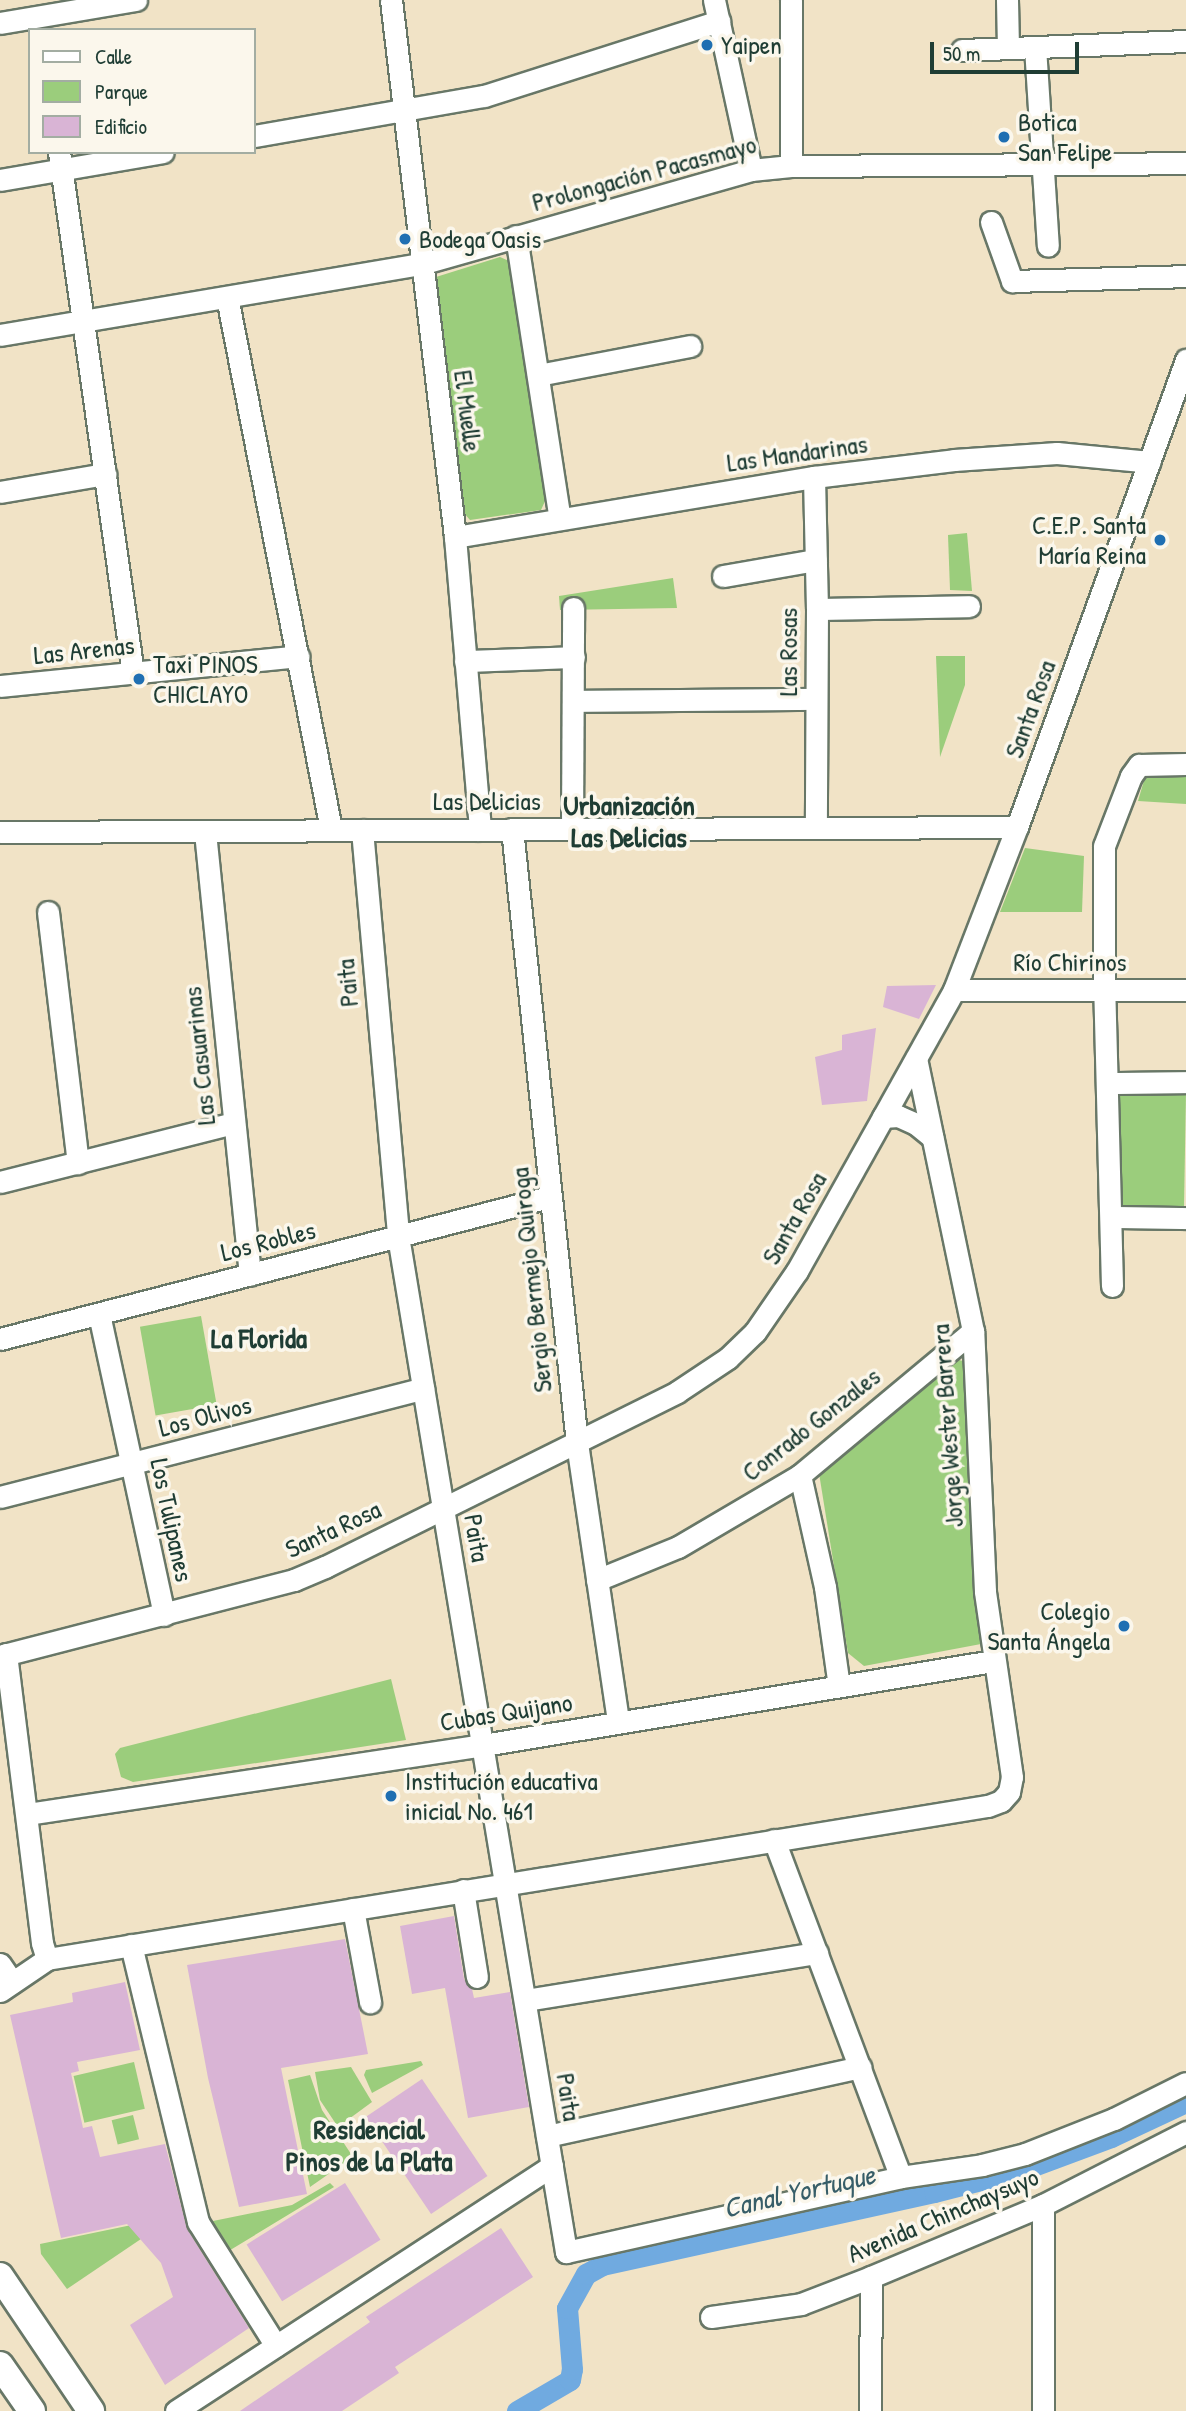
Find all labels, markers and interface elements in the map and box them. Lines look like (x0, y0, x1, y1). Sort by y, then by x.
legend (28, 28, 256, 154)
scale bar (934, 28, 1083, 72)
place label: Yaipen (721, 29, 782, 61)
marker: Yaipen (699, 37, 715, 53)
text: 50 m (943, 39, 980, 68)
text: Calle (95, 42, 132, 71)
text: Parque (95, 77, 148, 106)
place label: Botica San Felipe (1018, 106, 1112, 168)
text: Edificio (95, 112, 147, 141)
street label: Prolongación Pacasmayo (529, 128, 759, 218)
marker: Botica San Felipe (996, 129, 1012, 145)
place label: Bodega Oasis (419, 223, 541, 255)
marker: Bodega Oasis (397, 231, 413, 247)
street label: El Muelle (448, 368, 488, 454)
street label: Las Mandarinas (725, 428, 869, 478)
place label: C.E.P. Santa María Reina (1032, 509, 1146, 570)
marker: C.E.P. Santa María Reina (1152, 532, 1168, 548)
street label: Las Rosas (772, 608, 804, 696)
street label: Las Arenas (32, 629, 136, 671)
place label: Taxi PINOS CHICLAYO (153, 648, 258, 710)
street label: Santa Rosa (998, 656, 1062, 762)
marker: Taxi PINOS CHICLAYO (131, 671, 147, 687)
street label: Las Delicias (433, 785, 541, 817)
district label: Urbanización Las Delicias (563, 788, 695, 854)
street label: Río Chirinos (1013, 946, 1127, 978)
street label: Paita (329, 958, 365, 1008)
street label: Las Casuarinas (176, 985, 222, 1127)
street label: Sergio Bermejo Quiroga (504, 1166, 558, 1394)
street label: Santa Rosa (755, 1166, 833, 1270)
street label: Los Robles (217, 1214, 319, 1268)
district label: La Florida (211, 1321, 307, 1355)
street label: Jorge Wester Barrera (924, 1323, 970, 1529)
street label: Conrado Gonzales (736, 1360, 886, 1488)
street label: Los Olivos (155, 1389, 255, 1443)
street label: Los Tulipanes (144, 1456, 200, 1584)
street label: Santa Rosa (280, 1493, 386, 1565)
street label: Paita (457, 1512, 497, 1564)
place label: Colegio Santa Ángela (988, 1595, 1110, 1656)
marker: Colegio Santa Ángela (1116, 1618, 1132, 1634)
street label: Cubas Quijano (438, 1686, 574, 1738)
place label: Institución educativa inicial No. 461 (405, 1765, 598, 1826)
marker: Institución educativa inicial No. 461 (383, 1788, 399, 1804)
street label: Paita (550, 2071, 588, 2123)
district label: Residencial Pinos de la Plata (286, 2112, 452, 2178)
water label: Canal Yortuque (720, 2157, 878, 2225)
street label: Avenida Chinchaysuyo (843, 2161, 1043, 2269)

